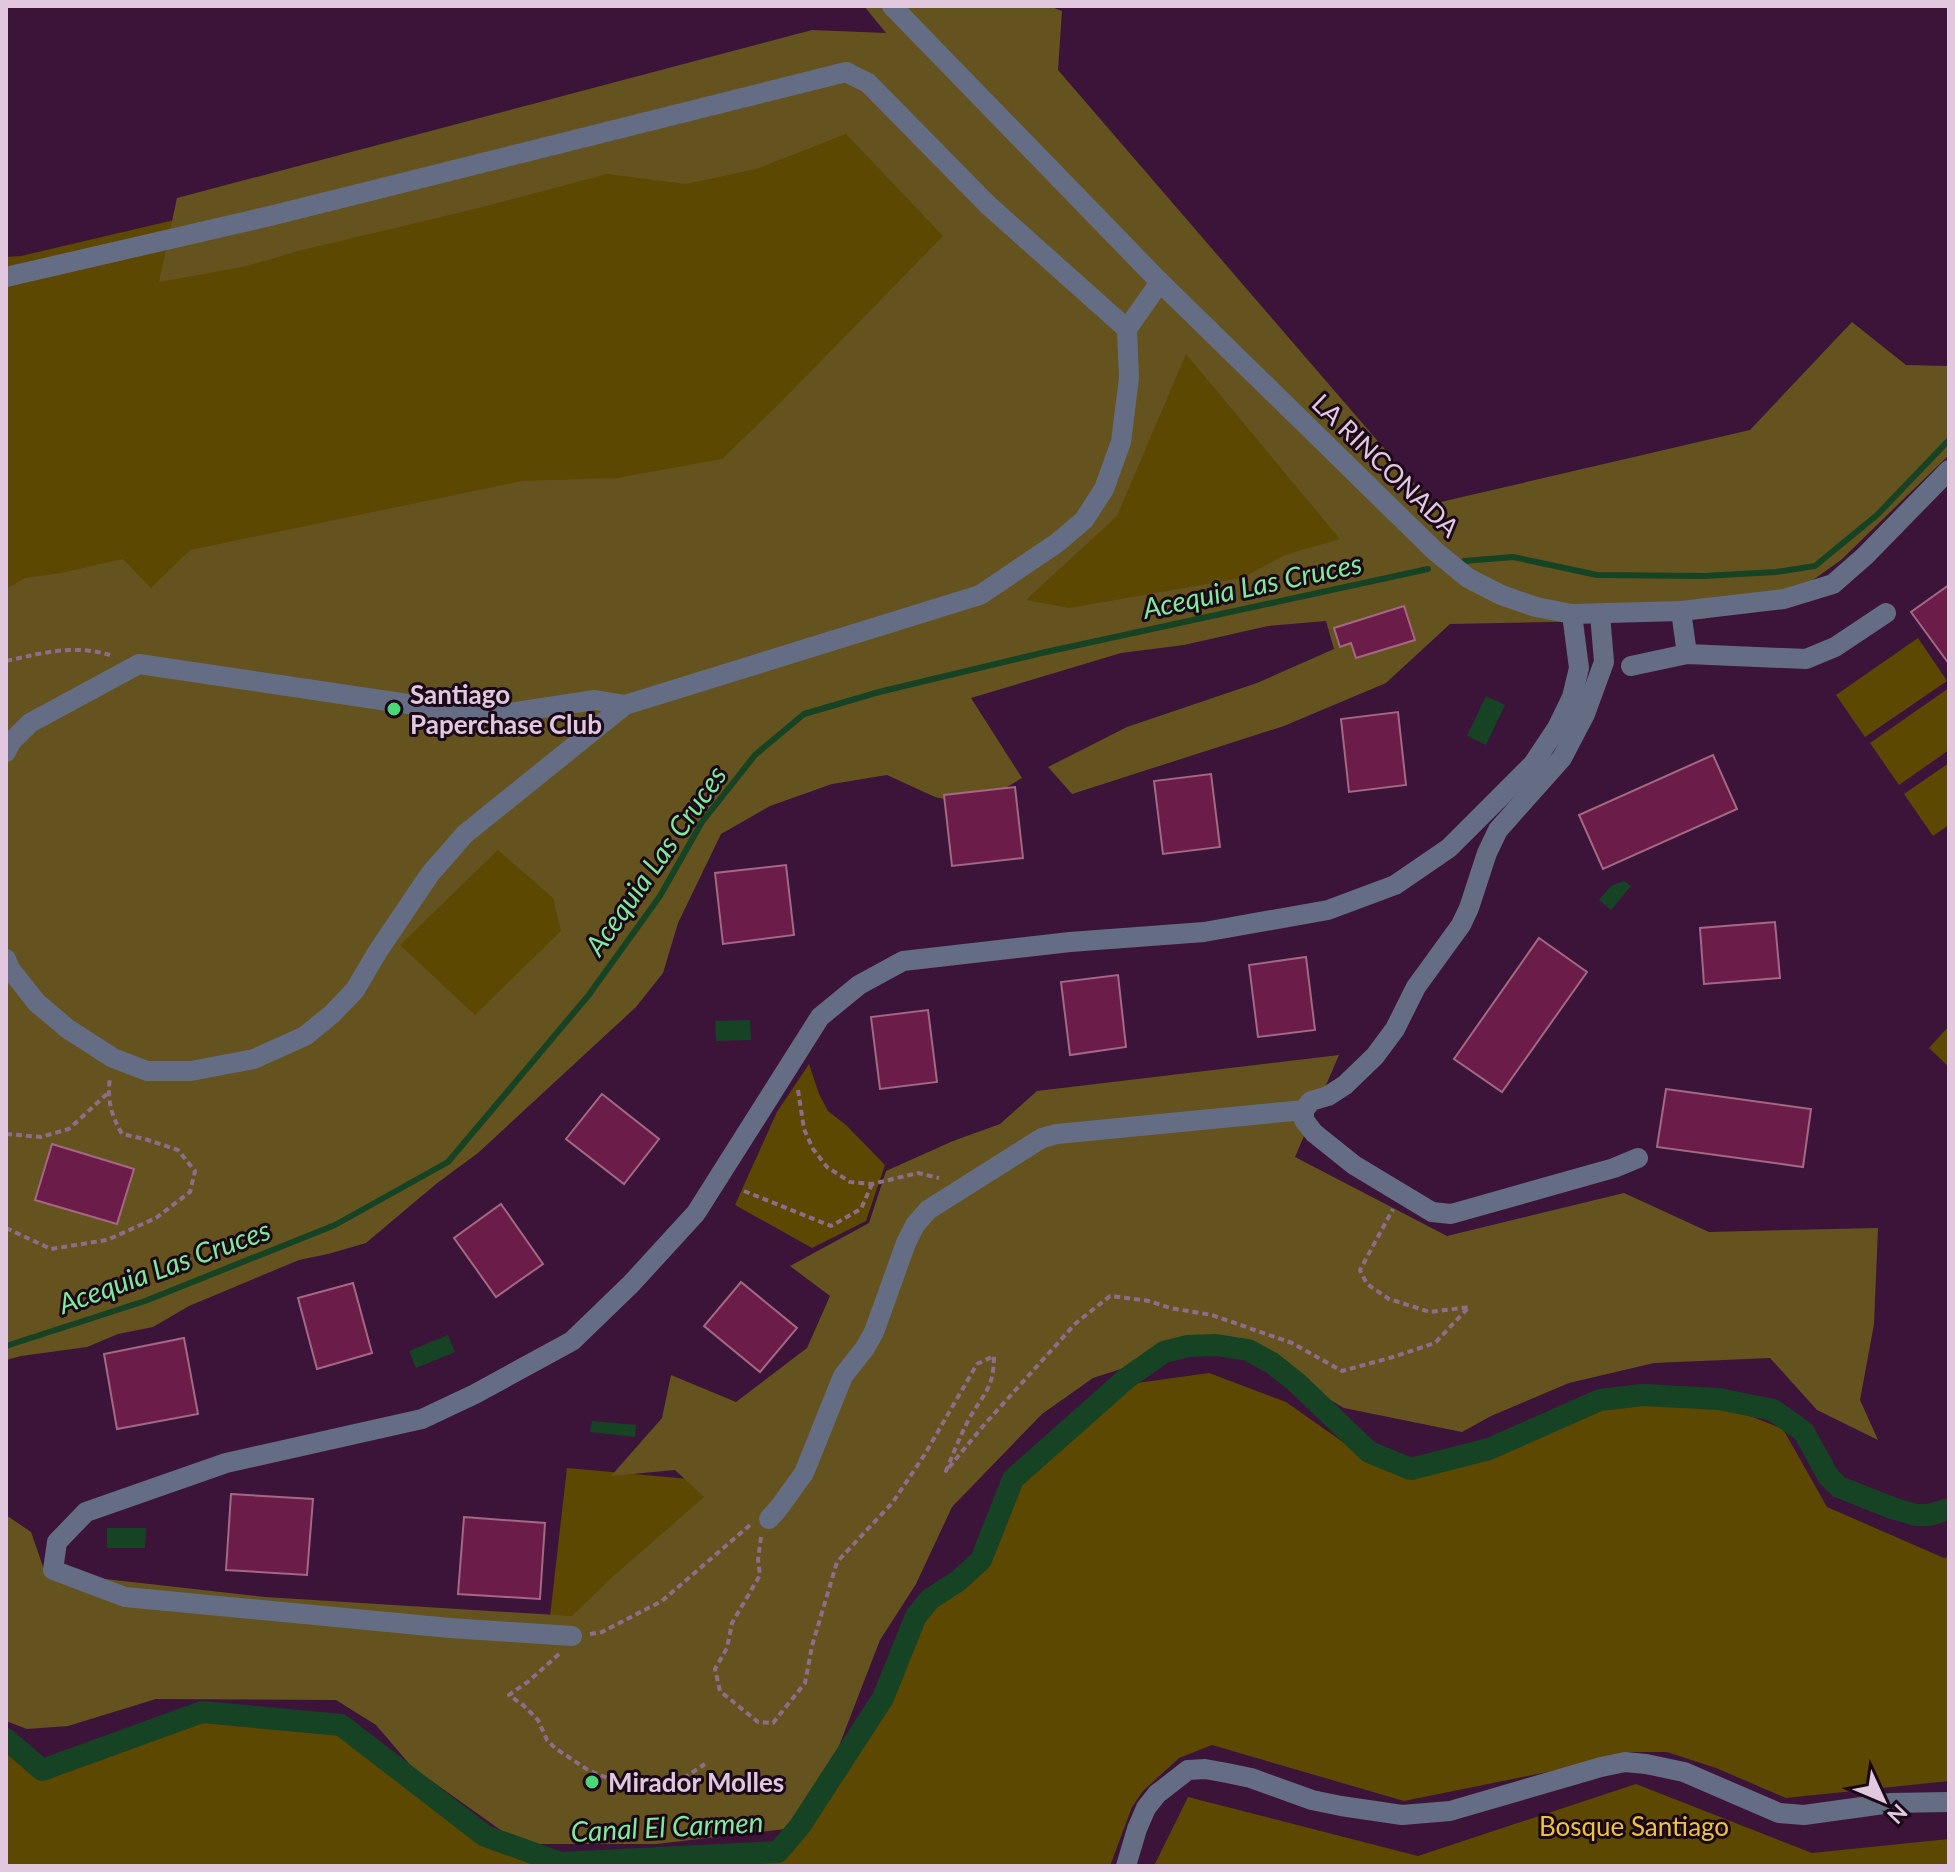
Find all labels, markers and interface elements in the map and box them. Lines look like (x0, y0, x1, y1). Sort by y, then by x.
street label: LA RINCONADA (1306, 387, 1467, 544)
water label: Acequia Las Cruces (1138, 545, 1365, 625)
place label: Santiago Paperchase Club (410, 678, 602, 740)
marker: Santiago Paperchase Club (385, 700, 403, 718)
water label: Acequia Las Cruces (576, 759, 733, 962)
water label: Acequia Las Cruces (52, 1212, 275, 1320)
north arrow (1843, 1760, 1923, 1840)
place label: Mirador Molles (608, 1766, 784, 1798)
marker: Mirador Molles (583, 1773, 601, 1791)
text: N (1882, 1799, 1913, 1830)
water label: Canal El Carmen (570, 1804, 764, 1848)
park label: Bosque Santiago (1539, 1810, 1729, 1842)

